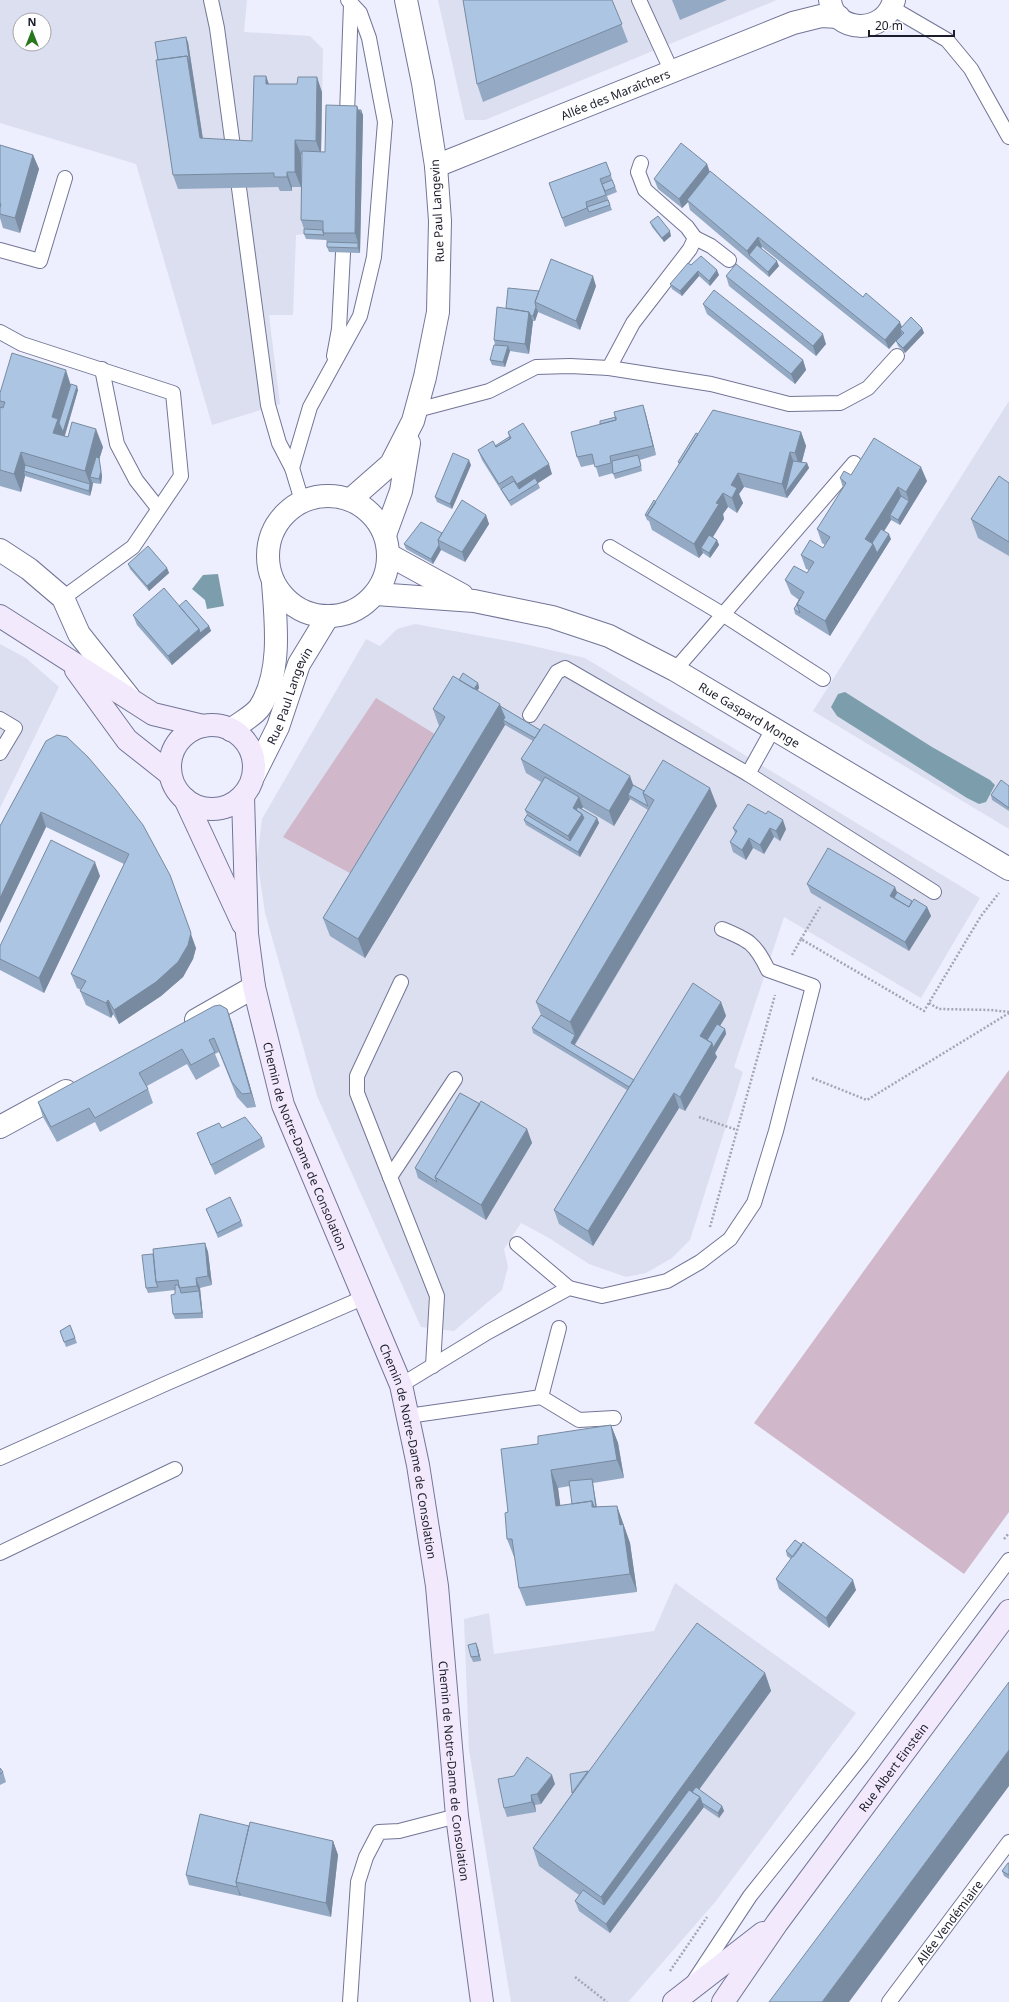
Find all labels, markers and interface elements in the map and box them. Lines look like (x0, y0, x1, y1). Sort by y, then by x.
north arrow (12, 12, 52, 52)
scale bar (869, 12, 954, 38)
text: N (28, 14, 36, 29)
text: 20 m (875, 17, 903, 34)
street label: Allée des Maraîchers (558, 65, 673, 124)
street label: Rue Paul Langevin (426, 159, 448, 263)
street label: Rue Paul Langevin (262, 644, 316, 747)
street label: Rue Gaspard Monge (696, 678, 804, 751)
street label: Chemin de Notre-Dame de Consolation (259, 1040, 352, 1253)
street label: Chemin de Notre-Dame de Consolation (376, 1341, 441, 1560)
street label: Chemin de Notre-Dame de Consolation (435, 1660, 474, 1882)
street label: Rue Albert Einstein (854, 1719, 932, 1815)
street label: Allée Vendémiaire (912, 1876, 986, 1968)

